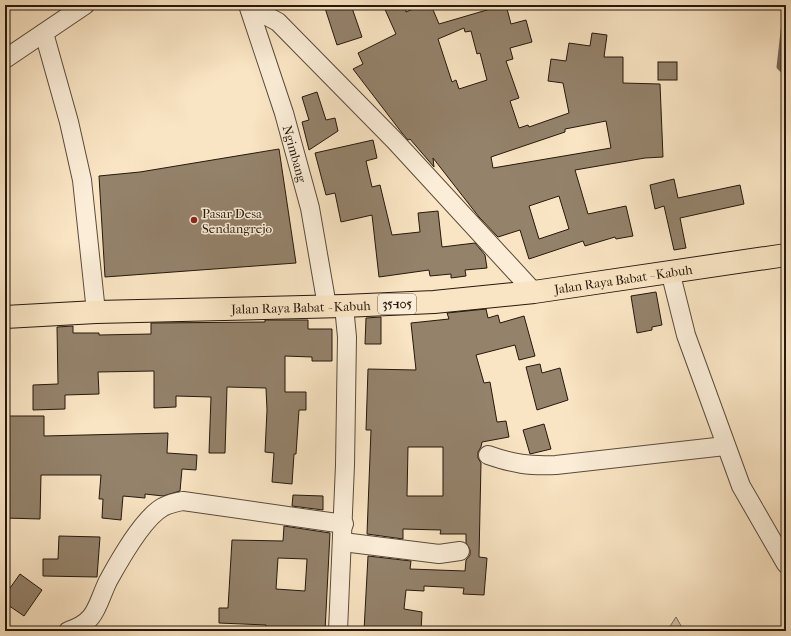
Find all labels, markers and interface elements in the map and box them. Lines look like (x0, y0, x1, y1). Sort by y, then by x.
street label: Ngimbang (280, 124, 310, 185)
place label: Pasar Desa Sendangrejo (202, 206, 272, 236)
marker: Pasar Desa Sendangrejo (189, 215, 199, 225)
street label: Jalan Raya Babat - Kabuh (552, 262, 694, 297)
road number: 35-105 (378, 294, 416, 314)
street label: Jalan Raya Babat - Kabuh (230, 298, 372, 317)

